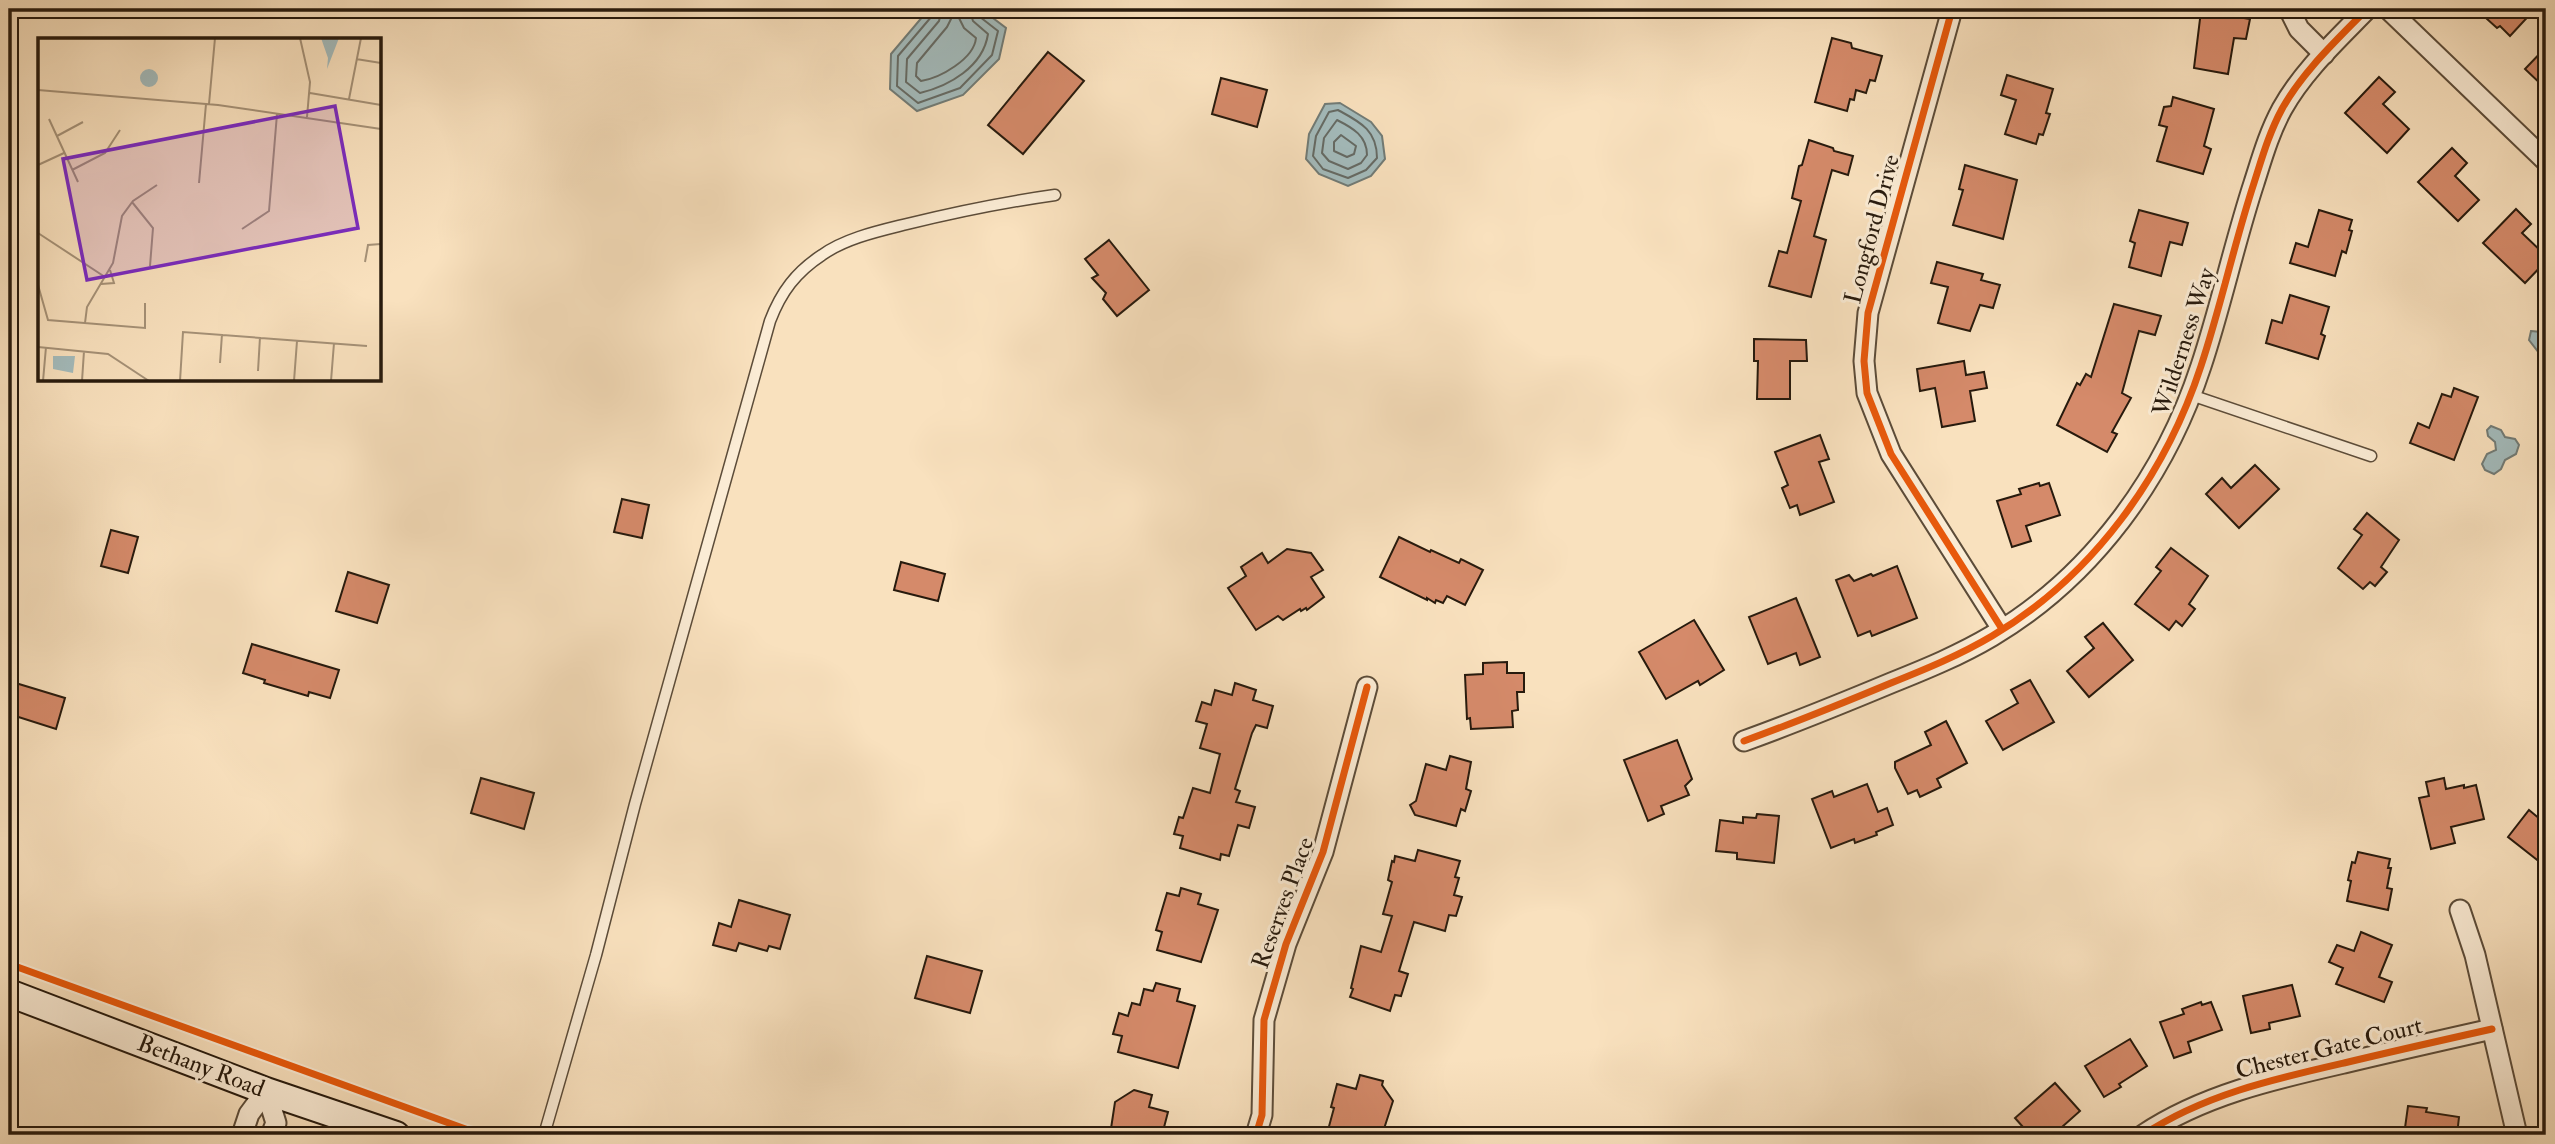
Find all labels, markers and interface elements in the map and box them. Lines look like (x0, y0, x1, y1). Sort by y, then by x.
inset map (38, 38, 382, 382)
street label: Longford Drive (1837, 151, 1907, 307)
street label: Wilderness Way (2145, 264, 2223, 421)
street label: Reserves Place (1245, 833, 1321, 973)
street label: Chester Gate Court (2232, 1010, 2426, 1086)
street label: Bethany Road (133, 1028, 269, 1105)

